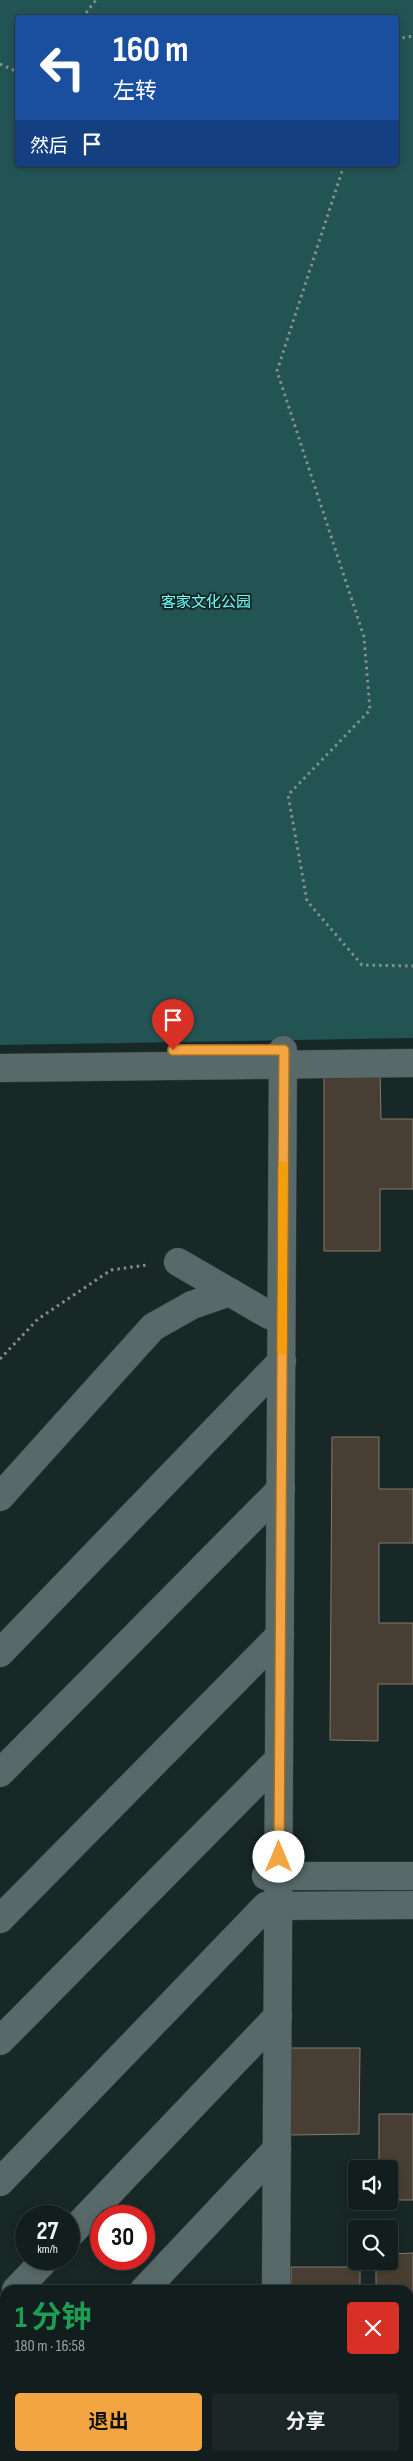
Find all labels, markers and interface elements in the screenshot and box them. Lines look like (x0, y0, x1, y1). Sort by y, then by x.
text: 160 m (113, 29, 189, 72)
icon: left (30, 35, 95, 100)
text: 左转 (113, 78, 157, 105)
icon: arrive (78, 130, 106, 158)
text: 然后 (30, 135, 68, 158)
park label: 客家文化公园 (161, 593, 251, 612)
pin (152, 999, 194, 1050)
icon: arrive (159, 1006, 187, 1034)
position arrow (252, 1830, 304, 1882)
map controls (348, 2160, 398, 2270)
button: sound (348, 2160, 398, 2210)
speed limit sign: 30 (90, 2205, 155, 2270)
text: 27 (37, 2216, 58, 2247)
button: search (348, 2220, 398, 2270)
text: km/h (37, 2242, 58, 2257)
text: 1 分钟 (15, 2300, 91, 2336)
button: close (347, 2302, 399, 2354)
text: 180 m · 16:58 (15, 2337, 85, 2356)
button: 退出 (15, 2393, 202, 2451)
button: 分享 (212, 2393, 399, 2451)

